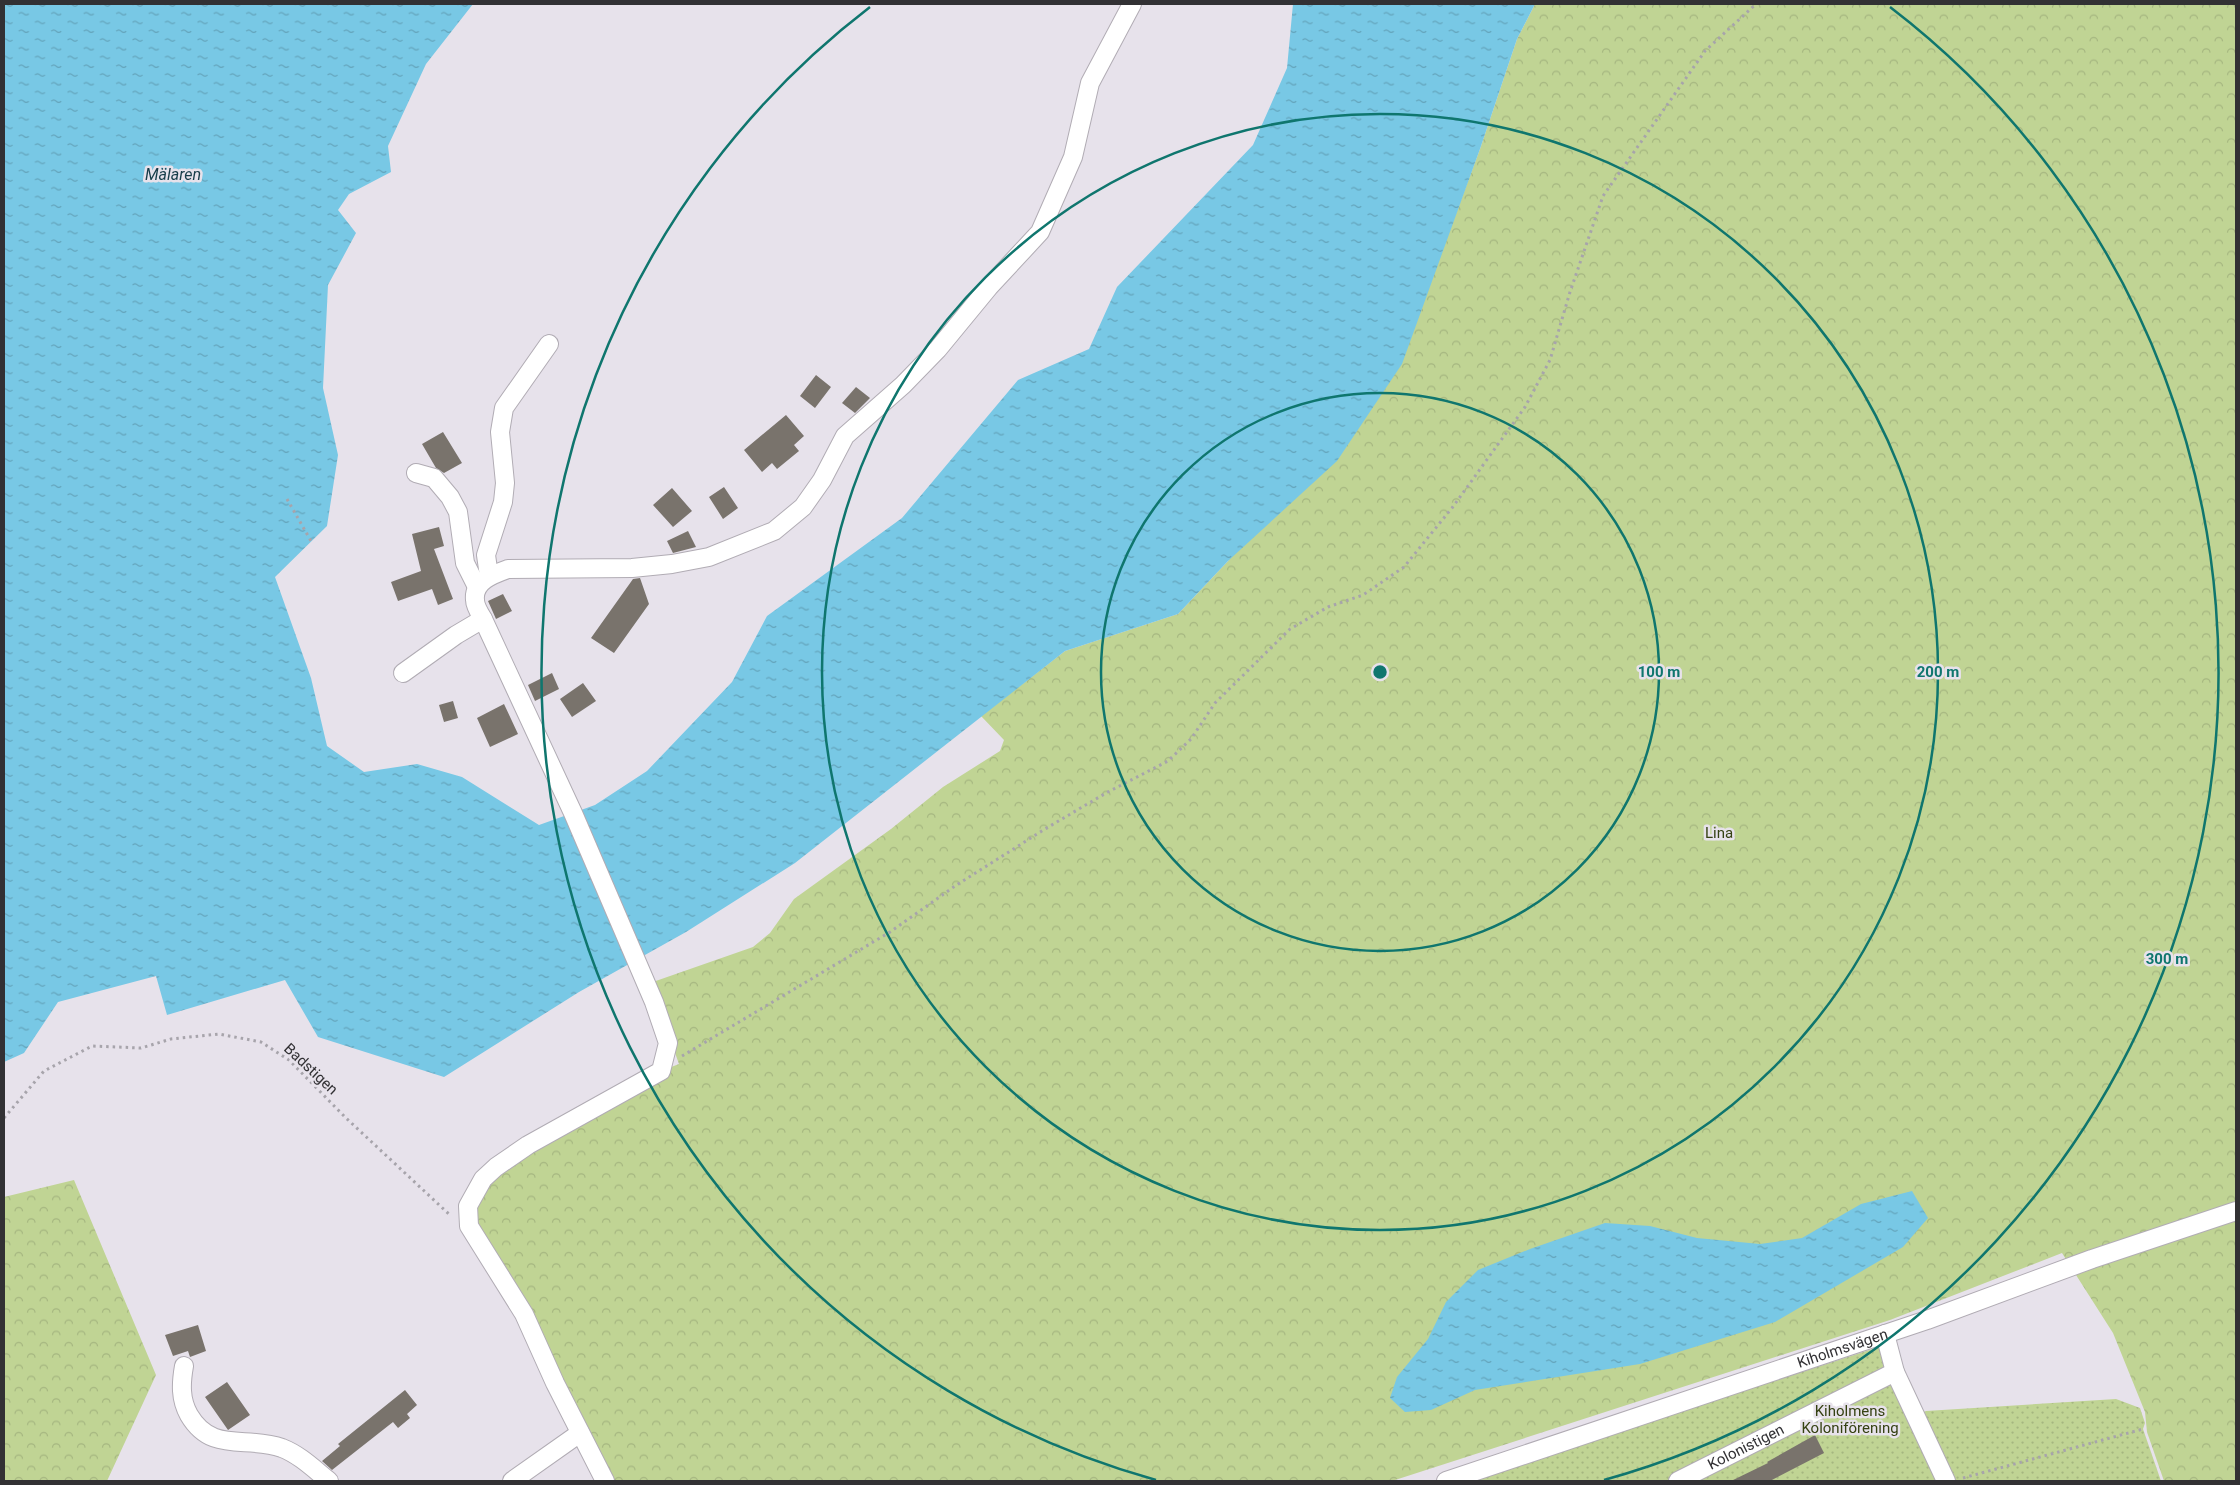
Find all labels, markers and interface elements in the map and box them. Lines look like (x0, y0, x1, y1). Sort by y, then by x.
water label: Mälaren (145, 165, 201, 184)
centre of rings (1371, 663, 1389, 681)
text: 100 m (1638, 663, 1680, 681)
text: 200 m (1917, 663, 1959, 681)
park label: Lina (1705, 824, 1733, 842)
text: 300 m (2146, 950, 2188, 968)
street label: Badstigen (280, 1040, 342, 1098)
street label: Kiholmsvägen (1795, 1325, 1890, 1372)
park label: Kiholmens Koloniförening (1801, 1402, 1899, 1437)
street label: Kolonistigen (1705, 1420, 1787, 1474)

